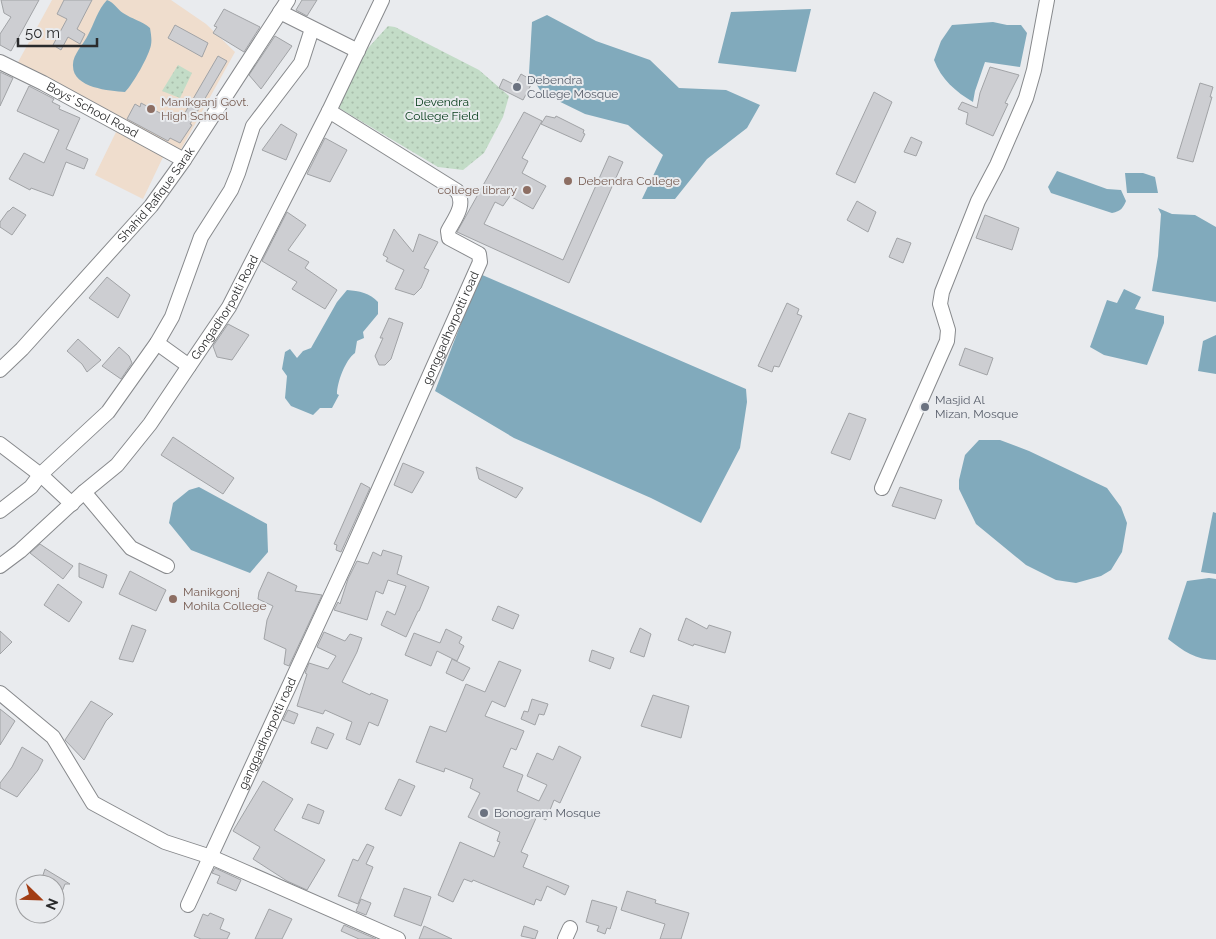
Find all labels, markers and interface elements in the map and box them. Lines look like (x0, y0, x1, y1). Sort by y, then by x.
scale bar (18, 15, 96, 47)
text: 50 m (25, 24, 60, 42)
place label: Debendra College Mosque (527, 73, 618, 101)
street label: Boys' School Road (44, 79, 140, 141)
marker: Debendra College Mosque (511, 81, 523, 93)
place label: Manikganj Govt. High School (161, 95, 249, 123)
park label: Devendra College Field (405, 95, 479, 123)
marker: Manikganj Govt. High School (145, 103, 157, 115)
street label: Shahid Rafique Sarak (115, 144, 198, 245)
place label: Debendra College (578, 174, 680, 188)
marker: Debendra College (562, 175, 574, 187)
place label: college library (438, 183, 517, 197)
marker: college library (521, 184, 533, 196)
street label: Gongadhorpotti Road (188, 253, 261, 362)
street label: gonggadhorpotti road (419, 269, 482, 387)
place label: Masjid Al Mizan, Mosque (935, 393, 1018, 421)
marker: Masjid Al Mizan, Mosque (919, 401, 931, 413)
place label: Manikgonj Mohila College (183, 585, 266, 613)
marker: Manikgonj Mohila College (167, 593, 179, 605)
street label: ganggadhorpotti road (235, 675, 299, 792)
place label: Bonogram Mosque (494, 806, 600, 820)
marker: Bonogram Mosque (478, 807, 490, 819)
north arrow (15, 874, 65, 924)
text: N (43, 896, 61, 912)

